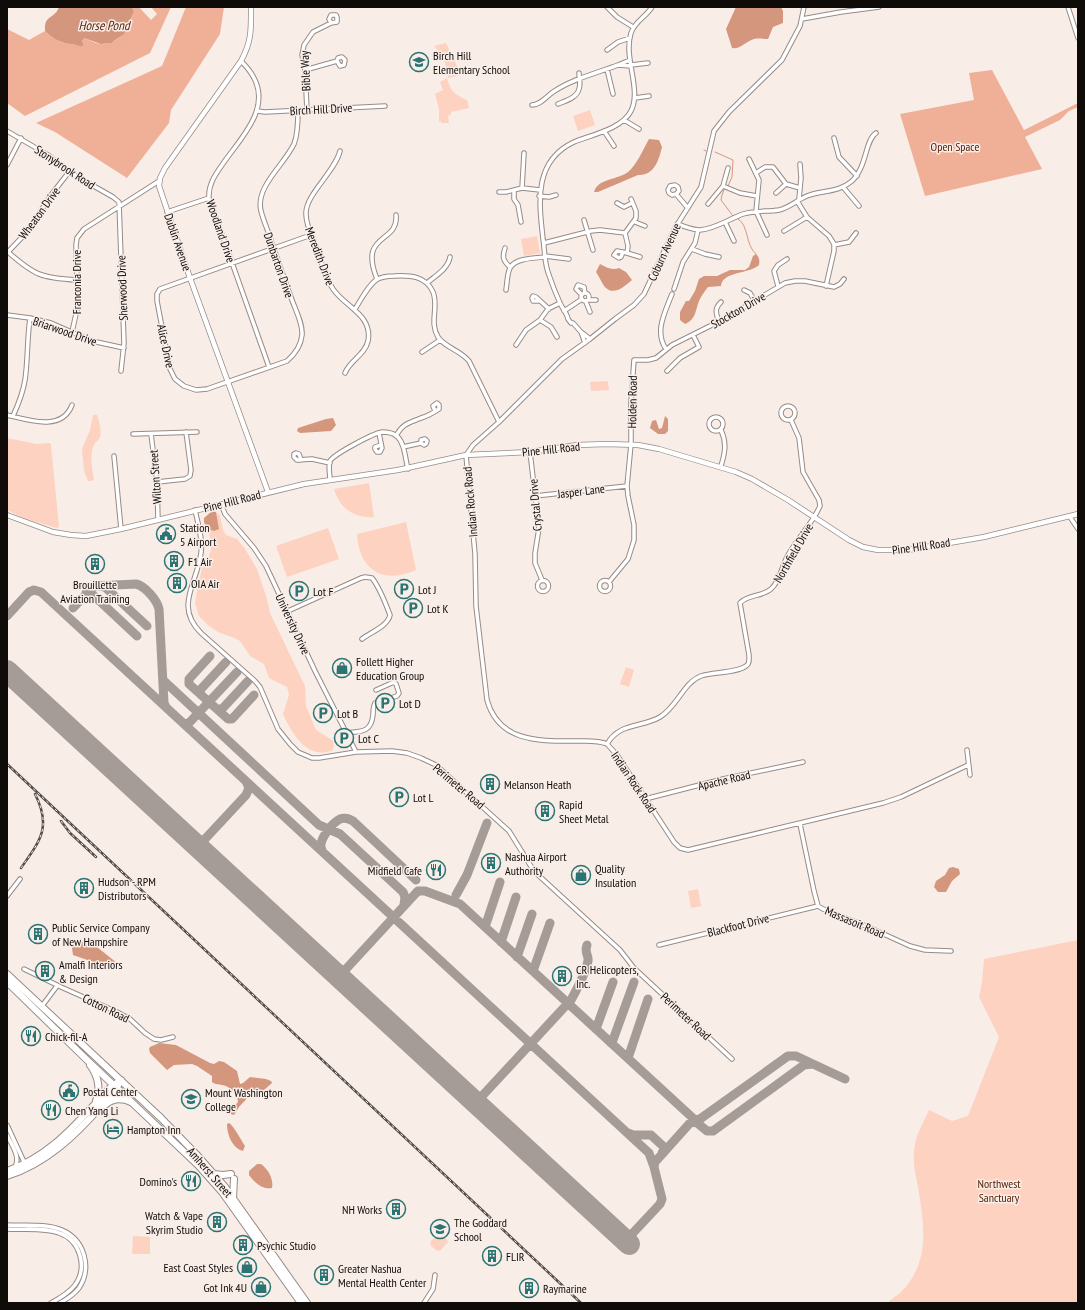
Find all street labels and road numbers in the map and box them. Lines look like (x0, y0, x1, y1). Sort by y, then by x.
street label: Bible Way (296, 50, 314, 92)
street label: Birch Hill Drive (289, 100, 353, 118)
street label: Stonybrook Road (32, 142, 98, 192)
street label: Wheaton Drive (15, 184, 63, 242)
street label: Woodland Drive (203, 198, 239, 264)
street label: Dublin Avenue (161, 211, 195, 273)
street label: Coburn Avenue (644, 221, 684, 283)
street label: Meredith Drive (302, 225, 338, 287)
street label: Dunbarton Drive (261, 230, 297, 300)
street label: Franconia Drive (69, 250, 84, 314)
street label: Sherwood Drive (113, 255, 131, 321)
street label: Stockton Drive (708, 288, 768, 332)
street label: Briarwood Drive (31, 313, 99, 349)
street label: Alice Drive (154, 323, 178, 369)
street label: Holden Road (624, 375, 640, 429)
street label: Pine Hill Road (521, 438, 581, 460)
street label: Wilton Street (146, 449, 164, 505)
street label: Indian Rock Road (459, 466, 481, 538)
street label: Crystal Drive (525, 478, 545, 532)
street label: Jasper Lane (555, 481, 606, 501)
street label: Pine Hill Road (202, 487, 262, 515)
street label: Northfield Drive (770, 520, 816, 585)
street label: Pine Hill Road (891, 535, 951, 557)
street label: University Drive (272, 591, 314, 657)
street label: Indian Rock Road (608, 749, 660, 815)
street label: Perimeter Road (430, 760, 488, 812)
street label: Apache Road (696, 767, 752, 793)
street label: Massasoit Road (823, 903, 887, 941)
street label: Blackfoot Drive (706, 910, 771, 940)
street label: Perimeter Road (658, 989, 714, 1043)
street label: Cotton Road (80, 990, 132, 1026)
street label: Amherst Street (184, 1144, 236, 1201)

